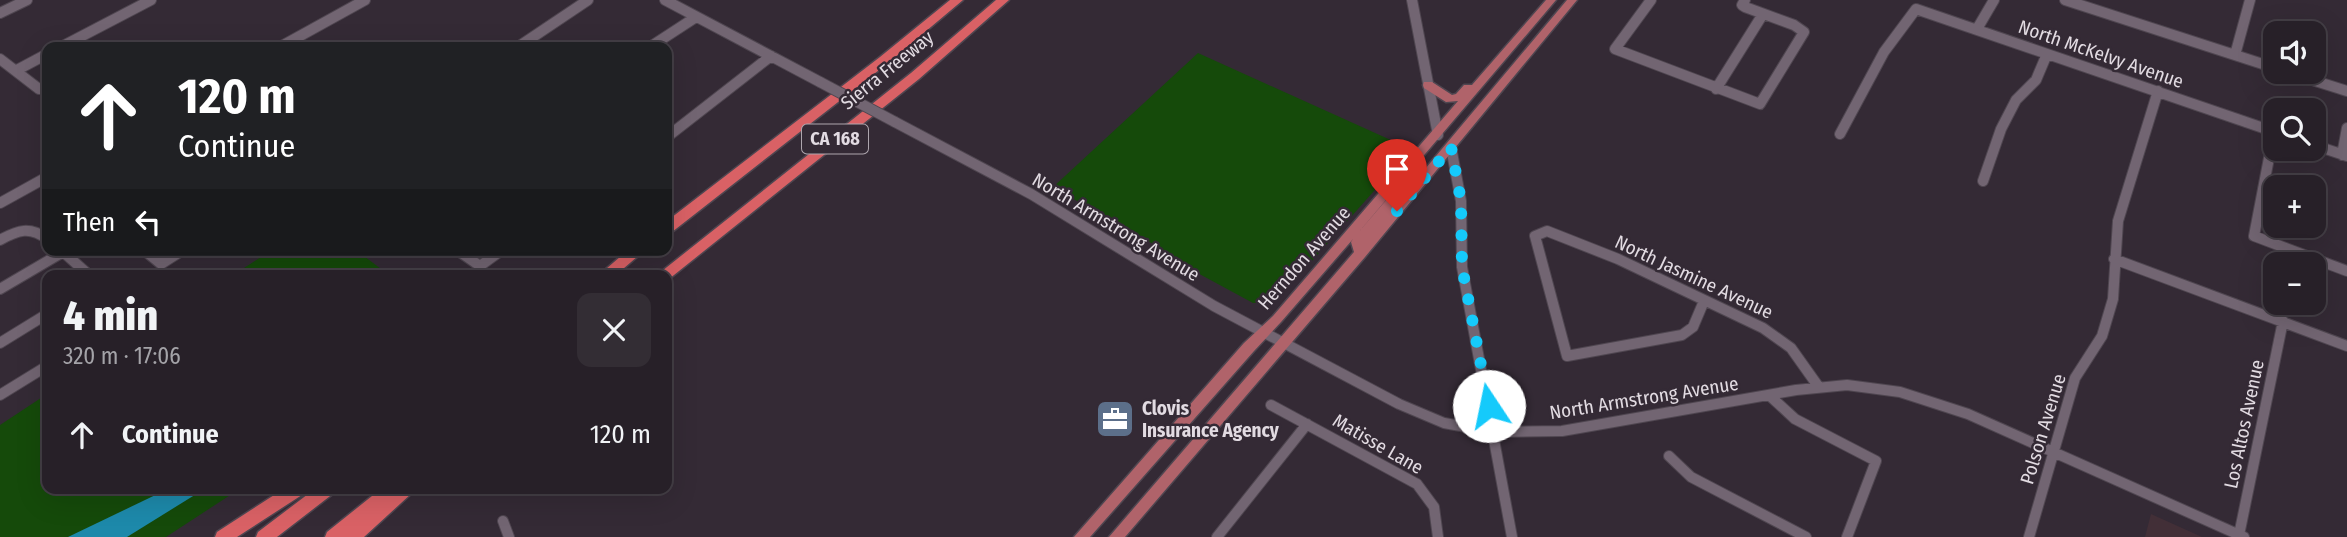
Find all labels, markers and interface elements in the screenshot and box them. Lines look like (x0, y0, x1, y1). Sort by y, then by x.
street label: North McKelvy Avenue (2015, 15, 2187, 93)
map controls (2263, 21, 2326, 315)
button: sound (2263, 21, 2326, 84)
street label: Sierra Freeway (836, 25, 938, 114)
text: 120 m (178, 67, 296, 126)
icon: ahead (63, 70, 154, 161)
button: search (2263, 98, 2326, 161)
road number: CA 168 (802, 124, 868, 154)
text: Continue (178, 127, 295, 165)
pin (1367, 139, 1427, 211)
icon: arrive (1378, 150, 1416, 188)
street label: North Armstrong Avenue (1028, 168, 1204, 286)
button: + (2263, 175, 2326, 238)
street label: Herndon Avenue (1253, 202, 1355, 314)
icon: left (129, 203, 167, 241)
text: Then (63, 207, 115, 238)
street label: North Jasmine Avenue (1611, 230, 1777, 324)
button: − (2263, 252, 2326, 315)
text: 4 min (63, 291, 158, 341)
button: close (577, 293, 651, 367)
text: 320 m · 17:06 (63, 342, 181, 370)
street label: Los Altos Avenue (2219, 357, 2269, 491)
position arrow (1452, 369, 1526, 443)
street label: Polson Avenue (2015, 371, 2071, 487)
street label: North Armstrong Avenue (1548, 372, 1740, 424)
place label: Clovis Insurance Agency (1142, 397, 1280, 442)
office icon: Clovis Insurance Agency (1094, 398, 1136, 440)
street label: Matisse Lane (1329, 409, 1427, 479)
icon: ahead (63, 416, 101, 454)
text: Continue (122, 419, 219, 450)
text: 120 m (590, 419, 651, 450)

